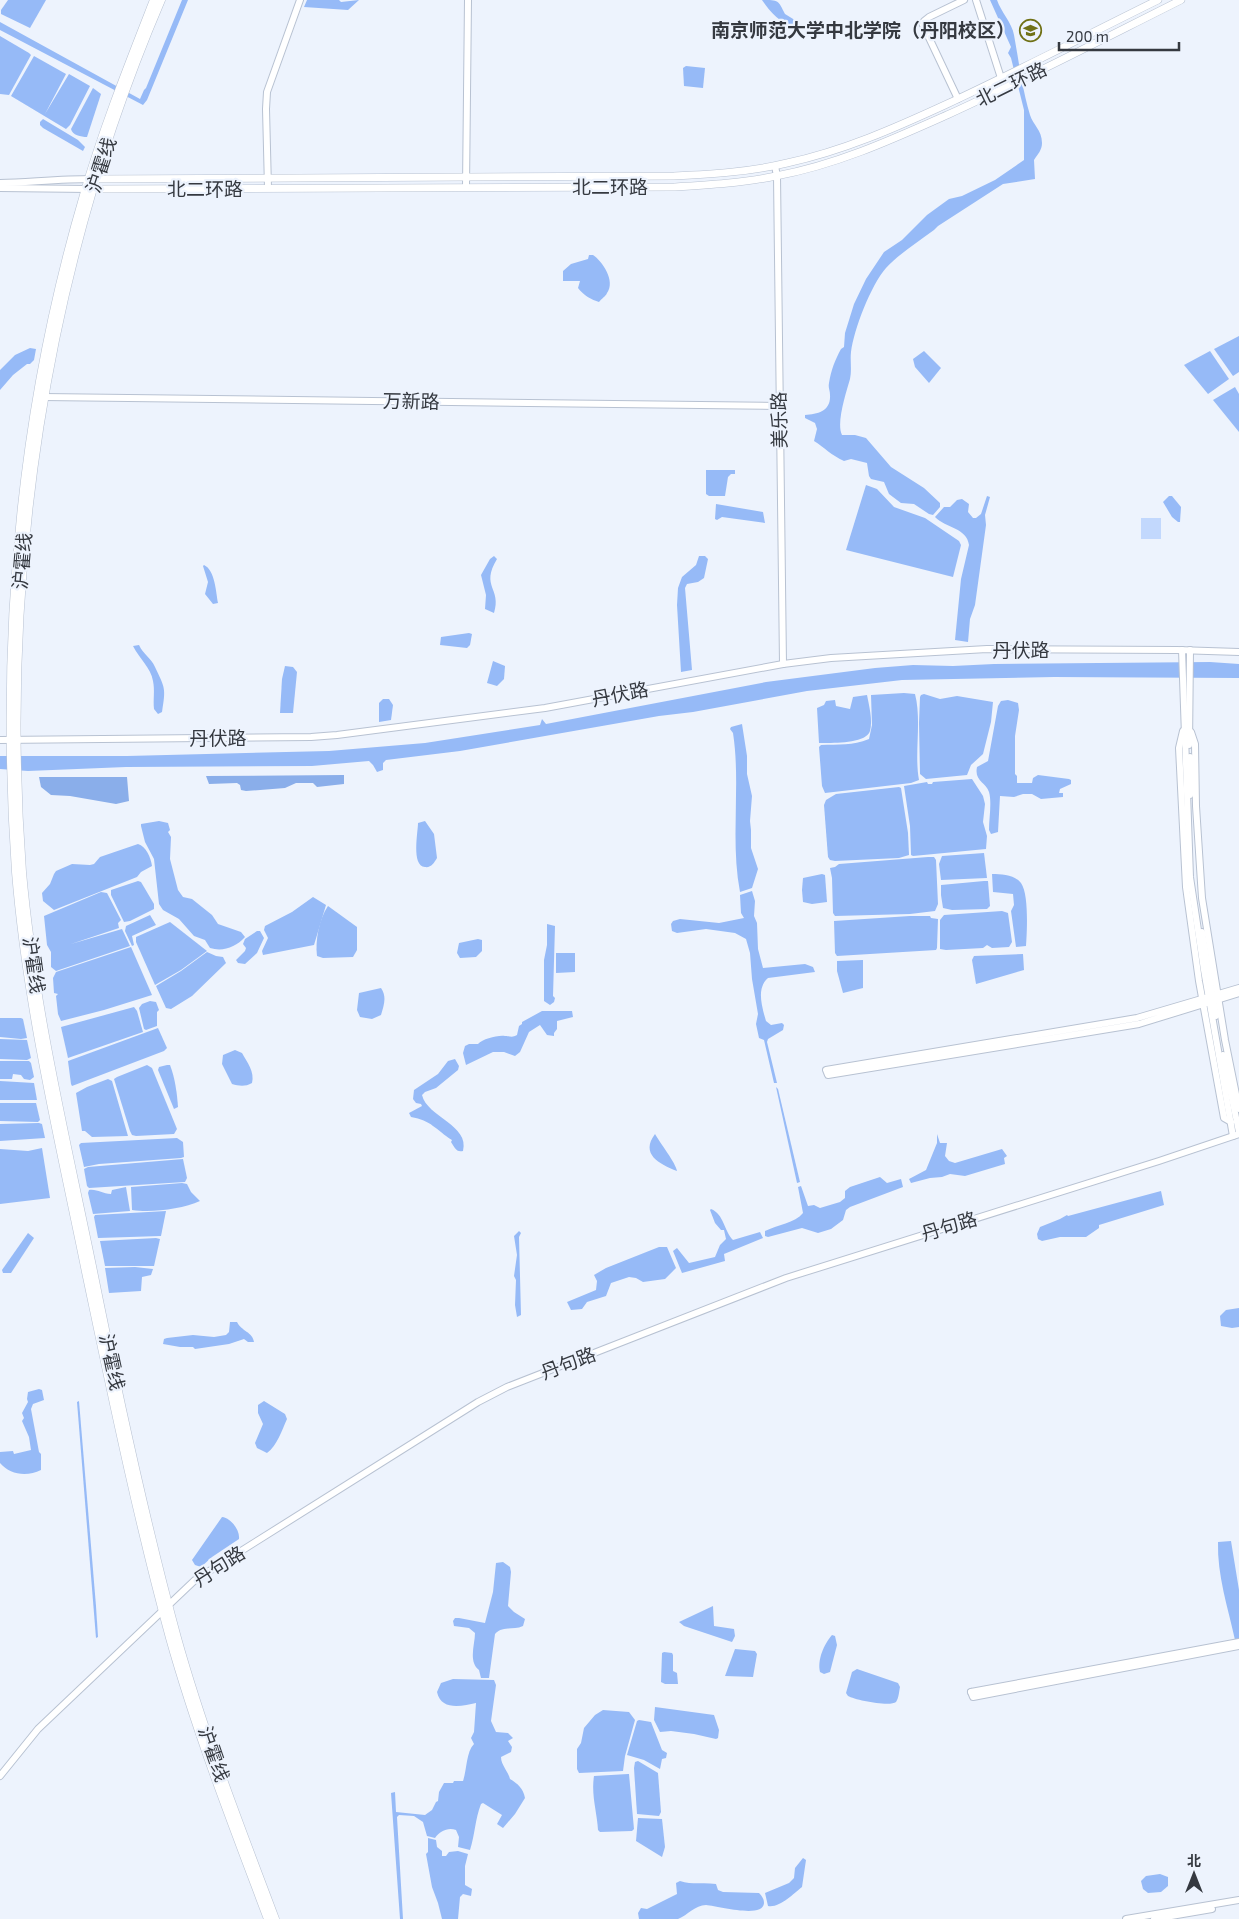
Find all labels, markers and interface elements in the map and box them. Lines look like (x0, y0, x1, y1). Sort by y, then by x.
place label: 南京师范大学中北学院（丹阳校区） (711, 18, 1015, 41)
school or university icon: 南京师范大学中北学院（丹阳校区） (1019, 18, 1043, 42)
scale bar (1059, 20, 1179, 52)
text: 200 m (1066, 27, 1109, 45)
street label: 北二环路 (972, 57, 1050, 111)
street label: 沪霍线 (81, 134, 120, 196)
street label: 北二环路 (572, 175, 648, 198)
street label: 北二环路 (167, 177, 243, 200)
street label: 万新路 (382, 389, 440, 412)
street label: 美乐路 (767, 391, 790, 449)
street label: 沪霍线 (8, 532, 35, 590)
street label: 丹伏路 (992, 638, 1050, 661)
street label: 丹伏路 (590, 677, 650, 710)
street label: 丹伏路 (189, 726, 247, 749)
street label: 沪霍线 (19, 935, 50, 995)
street label: 丹句路 (918, 1206, 979, 1245)
street label: 沪霍线 (95, 1332, 130, 1392)
street label: 丹句路 (537, 1342, 599, 1383)
street label: 丹句路 (189, 1540, 249, 1591)
street label: 沪霍线 (194, 1723, 235, 1785)
north arrow (1169, 1849, 1219, 1899)
text: 北 (1187, 1852, 1201, 1869)

